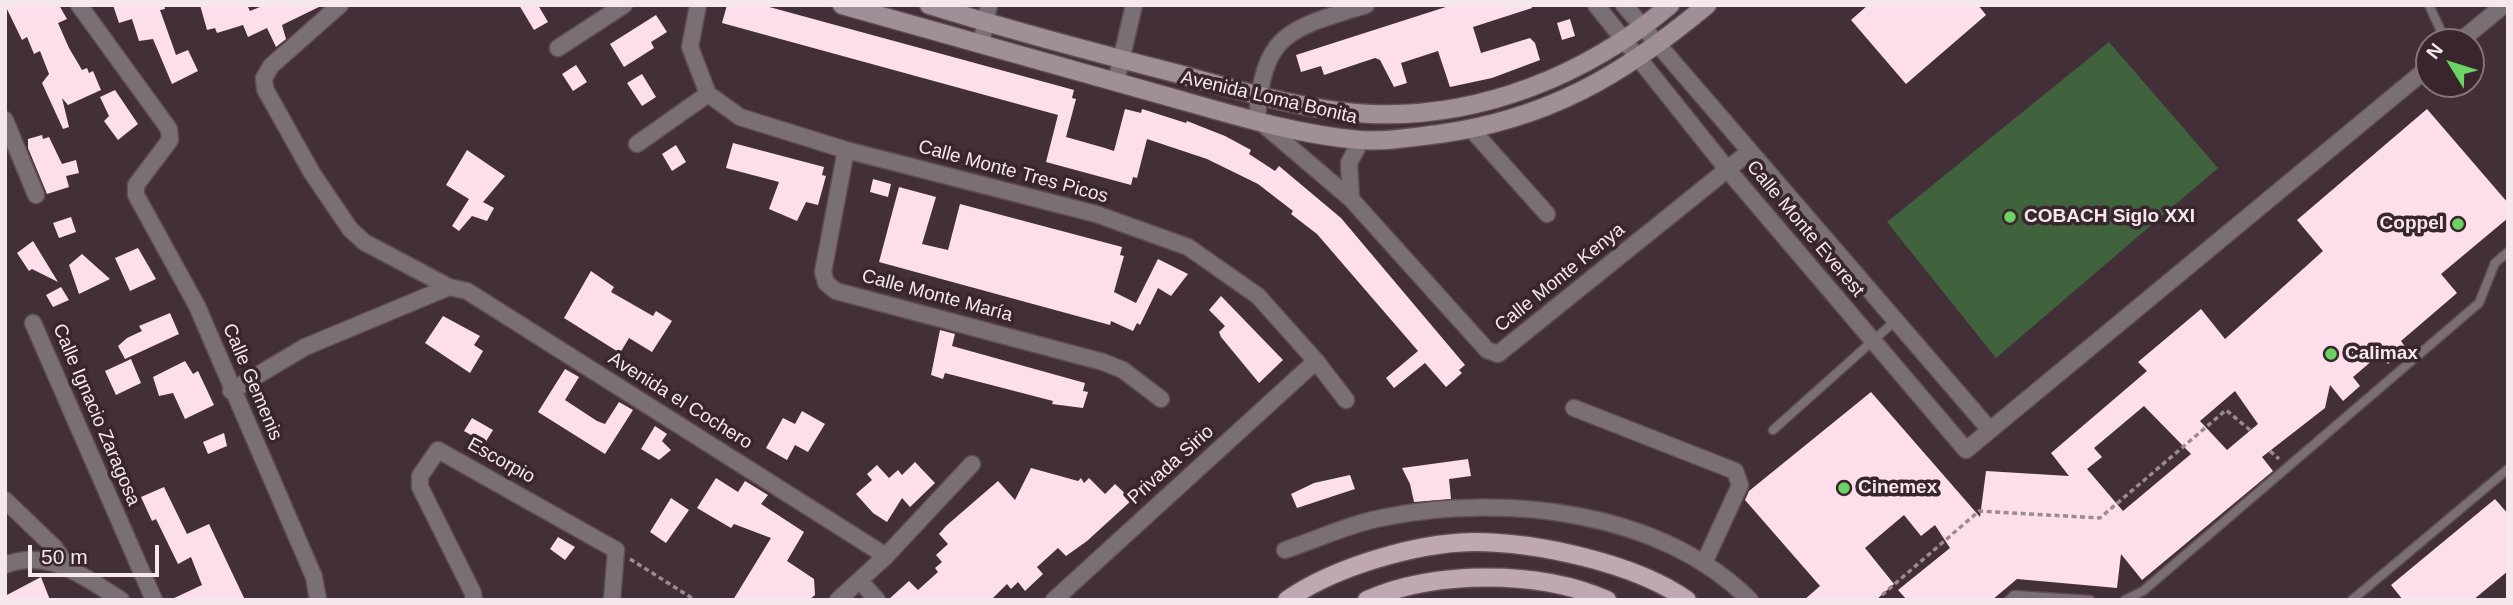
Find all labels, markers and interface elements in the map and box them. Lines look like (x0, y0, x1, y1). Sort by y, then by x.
north arrow (2415, 28, 2485, 98)
text: N (2422, 39, 2447, 63)
street label: Avenida Loma Bonita (1179, 67, 1359, 129)
street label: Calle Monte Tres Picos (916, 136, 1110, 208)
street label: Calle Monte Everest (1741, 156, 1869, 302)
place label: COBACH Siglo XXI (2024, 206, 2195, 228)
marker: COBACH Siglo XXI (2002, 209, 2018, 225)
place label: Coppel (2380, 213, 2444, 235)
marker: Coppel (2450, 216, 2466, 232)
street label: Calle Monte Kenya (1490, 219, 1630, 337)
street label: Calle Monte María (859, 265, 1015, 327)
street label: Calle Gemenis (217, 320, 287, 444)
street label: Calle Ignacio Zaragosa (47, 321, 145, 509)
place label: Calimax (2345, 343, 2418, 365)
marker: Calimax (2323, 346, 2339, 362)
street label: Avenida el Cochero (604, 347, 756, 455)
street label: Privada Sirio (1123, 420, 1219, 510)
street label: Escorpio (463, 433, 539, 489)
place label: Cinemex (1858, 477, 1937, 499)
marker: Cinemex (1836, 480, 1852, 496)
scale bar (32, 532, 163, 576)
text: 50 m (41, 545, 88, 568)

